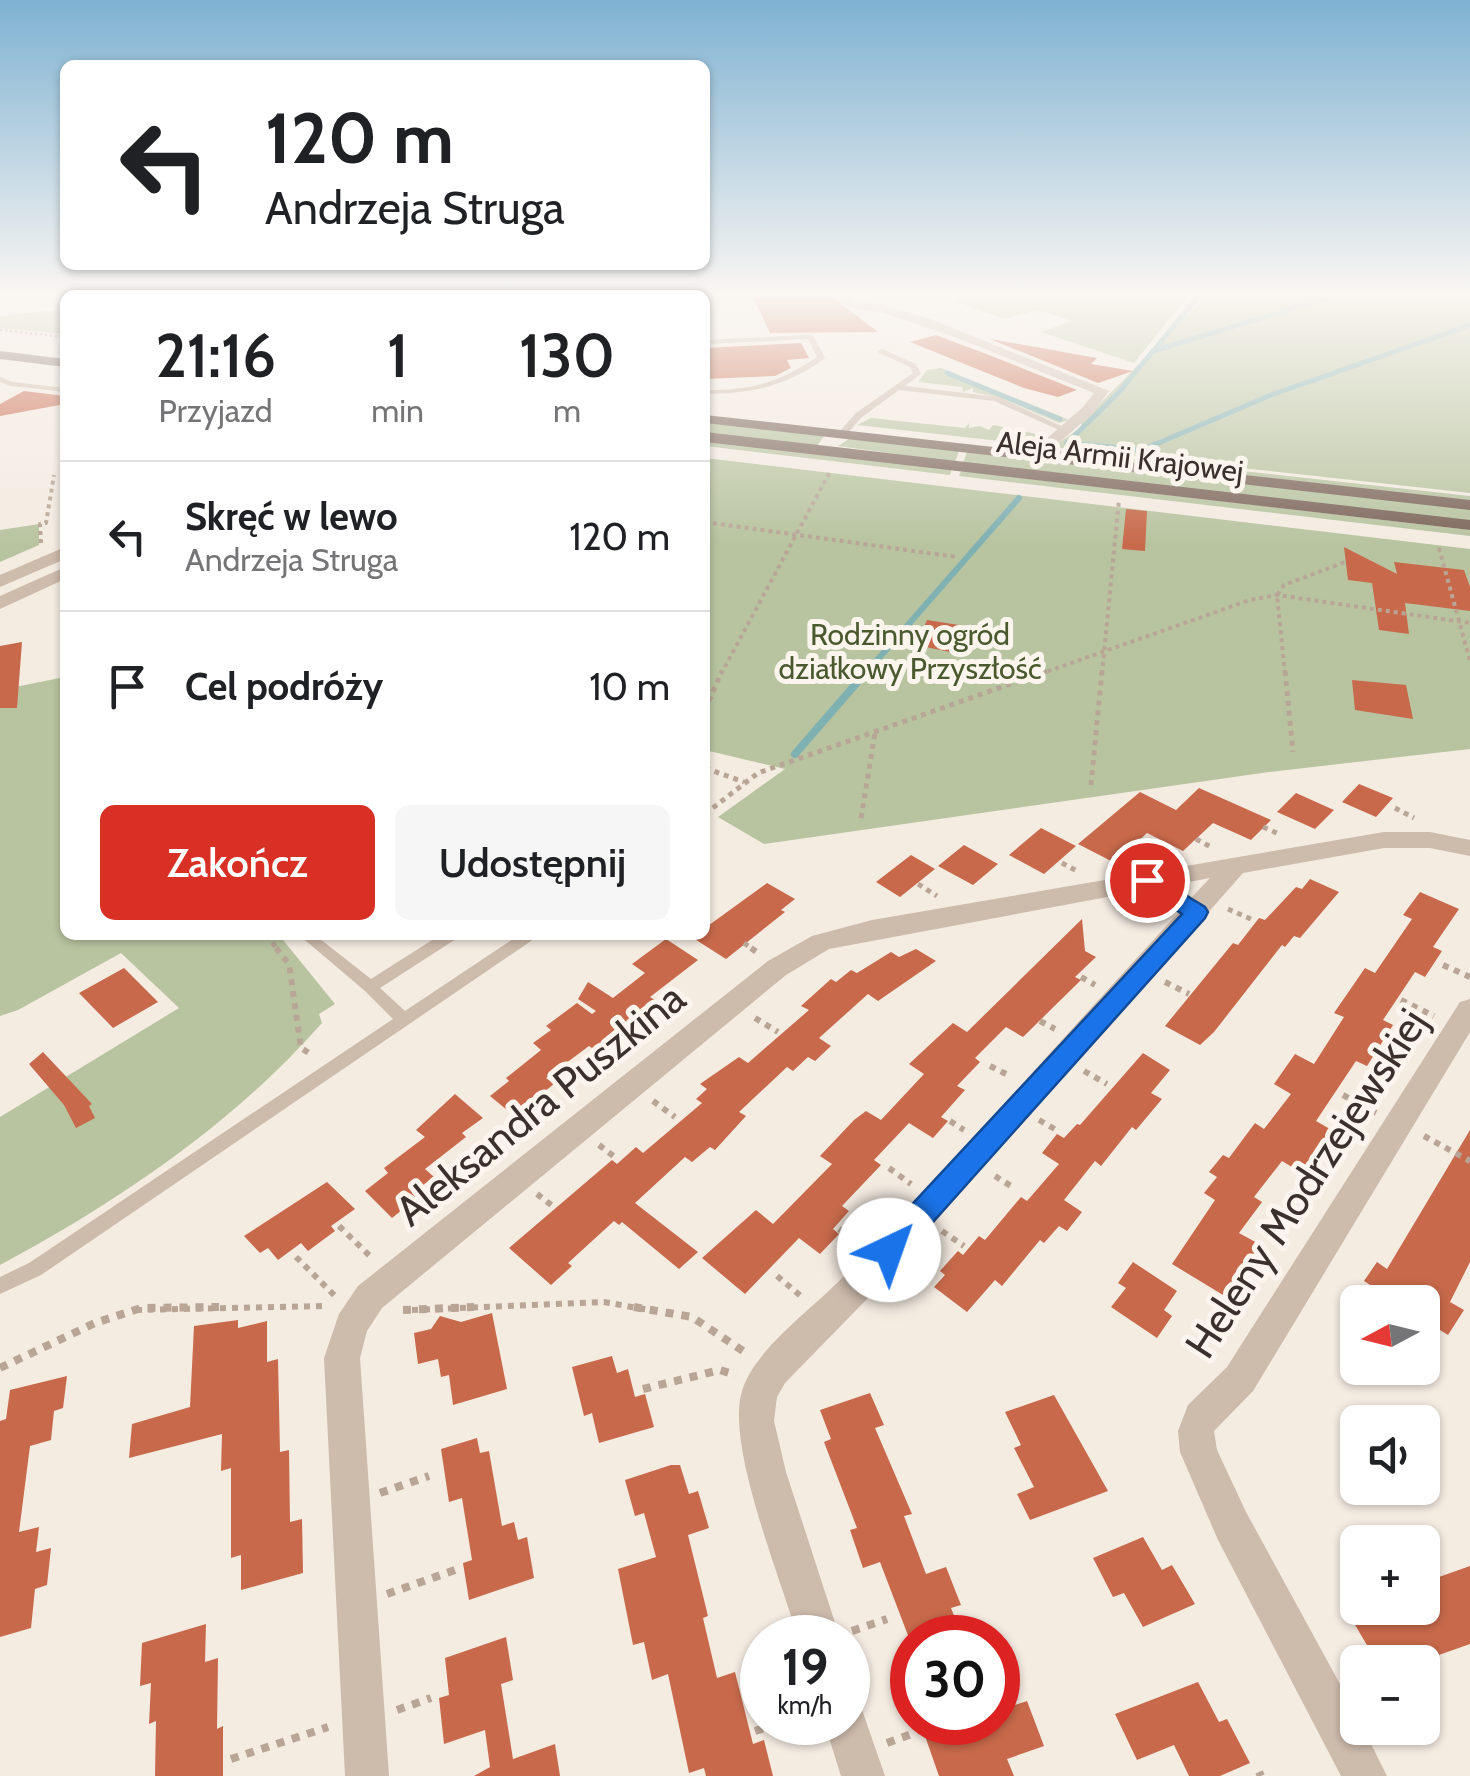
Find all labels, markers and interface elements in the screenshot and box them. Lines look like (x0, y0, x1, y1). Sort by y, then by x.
text: 120 m (265, 95, 454, 181)
icon: left (100, 100, 230, 230)
text: Andrzeja Struga (265, 181, 565, 235)
text: 21:16 (155, 319, 276, 392)
text: 1 (387, 319, 408, 392)
text: 130 (519, 319, 615, 392)
text: Przyjazd (159, 391, 273, 430)
text: min (371, 391, 424, 430)
text: m (553, 391, 581, 430)
street label: Aleja Armii Krajowej (994, 423, 1246, 490)
text: Skręć w lewo (185, 493, 398, 540)
icon: left (100, 509, 155, 564)
text: 120 m (569, 513, 670, 560)
text: Andrzeja Struga (185, 540, 398, 579)
park label: Rodzinny ogród działkowy Przyszłość (778, 616, 1042, 687)
icon: arrive (100, 659, 155, 714)
text: Cel podróży (185, 663, 383, 710)
text: 10 m (589, 663, 670, 710)
button: Zakończ (100, 805, 375, 920)
button: Udostępnij (395, 805, 670, 920)
pin (1105, 838, 1190, 923)
icon: arrive (1120, 853, 1175, 908)
street label: Aleksandra Puszkina (385, 972, 695, 1236)
street label: Heleny Modrzejewskiej (1174, 999, 1438, 1367)
position arrow (837, 1198, 941, 1302)
north arrow (1340, 1285, 1440, 1385)
map controls (1340, 1285, 1440, 1745)
button: sound (1340, 1405, 1440, 1505)
button: + (1340, 1525, 1440, 1625)
speed limit sign: 30 (890, 1615, 1020, 1745)
text: 19 (782, 1637, 828, 1698)
button: − (1340, 1645, 1440, 1745)
text: km/h (778, 1690, 832, 1720)

